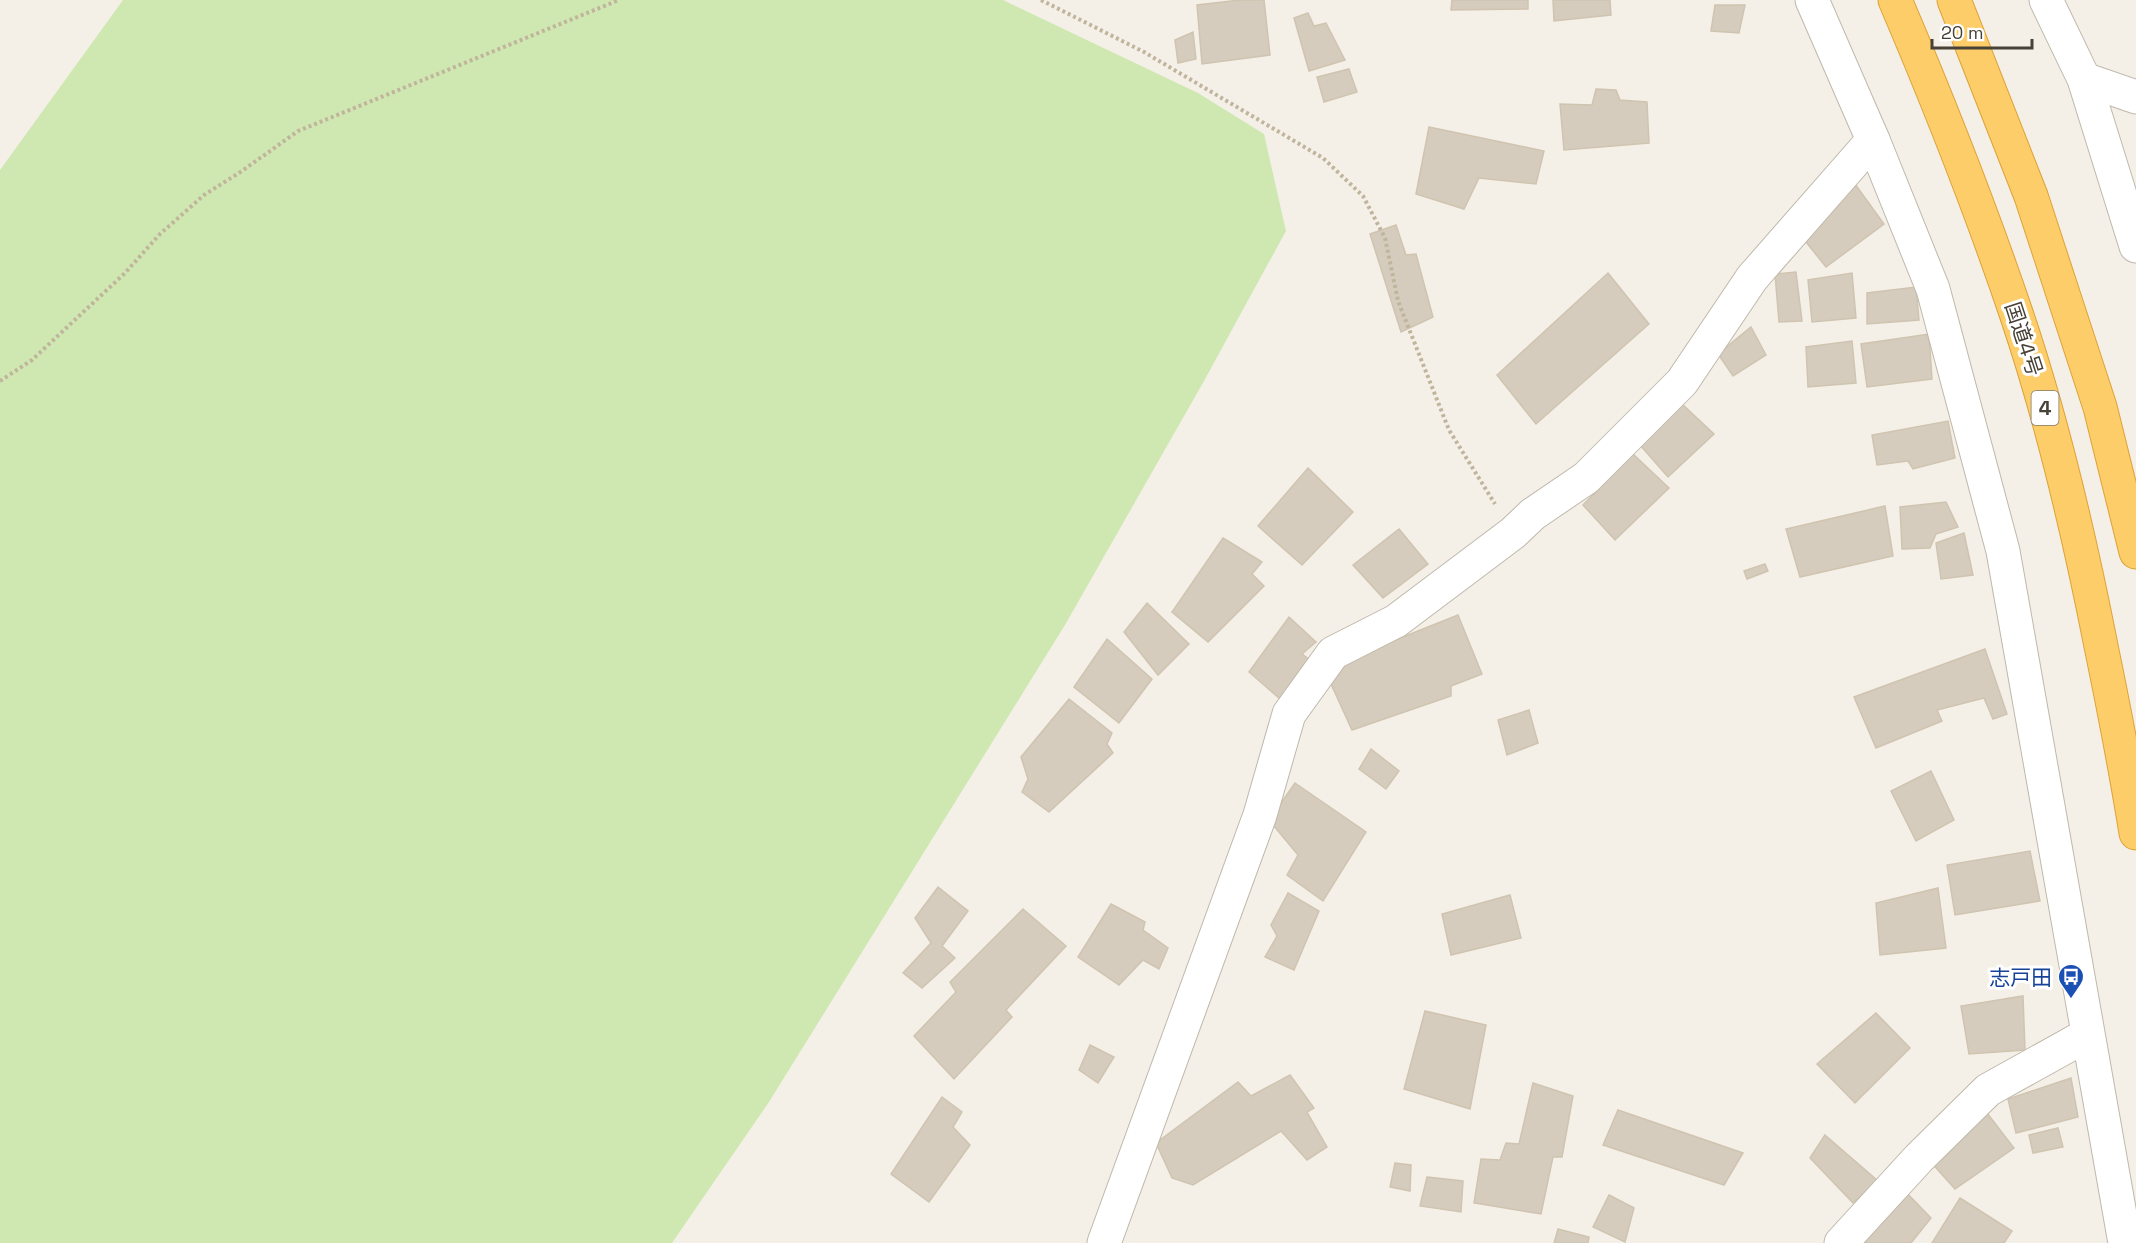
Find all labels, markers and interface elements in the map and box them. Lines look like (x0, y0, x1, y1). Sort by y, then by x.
scale bar (1932, 12, 2032, 50)
text: 20 m (1941, 21, 1984, 44)
street label: 国道4号 (1999, 299, 2049, 379)
road number: 4 (2032, 391, 2058, 425)
bus stop icon: 志戸田 (2056, 962, 2086, 1000)
place label: 志戸田 (1989, 964, 2052, 991)

